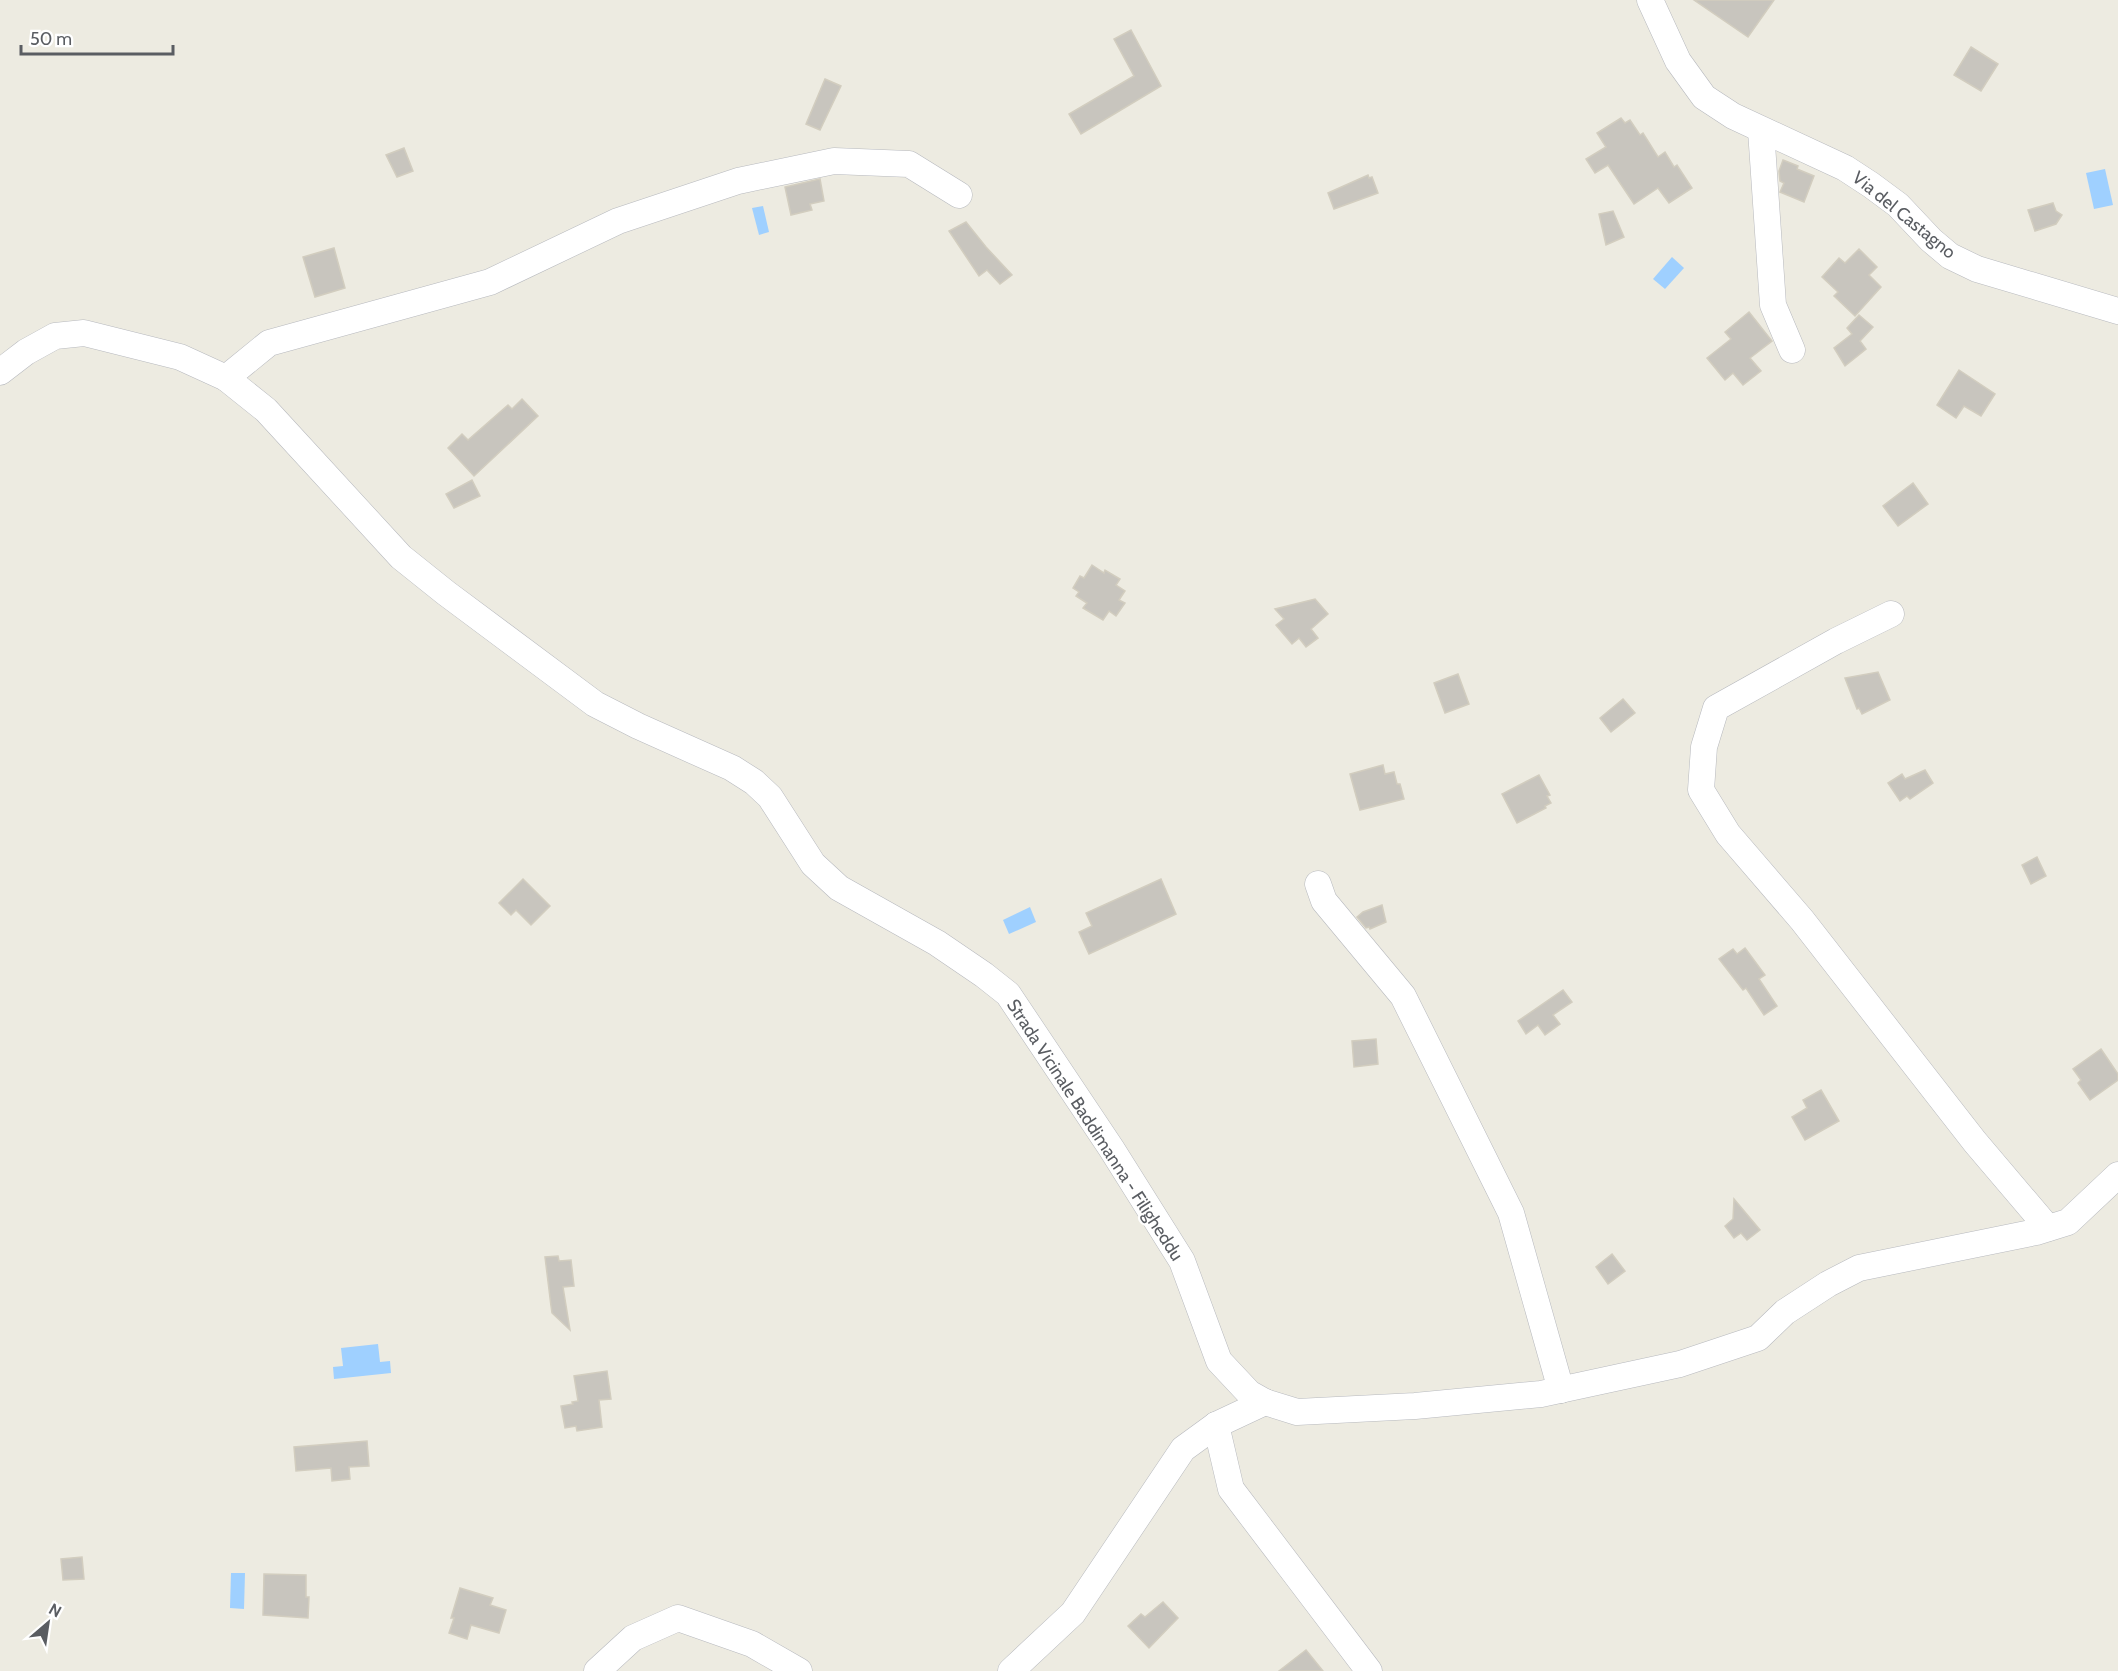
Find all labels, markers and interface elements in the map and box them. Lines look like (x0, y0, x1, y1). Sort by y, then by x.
scale bar (21, 18, 172, 56)
text: 50 m (30, 28, 72, 50)
street label: Via del Castagno (1848, 167, 1960, 263)
street label: Strada Vicinale Baddimanna - Filigheddu (1002, 995, 1188, 1265)
north arrow (18, 1593, 78, 1653)
text: N (45, 1599, 65, 1621)

